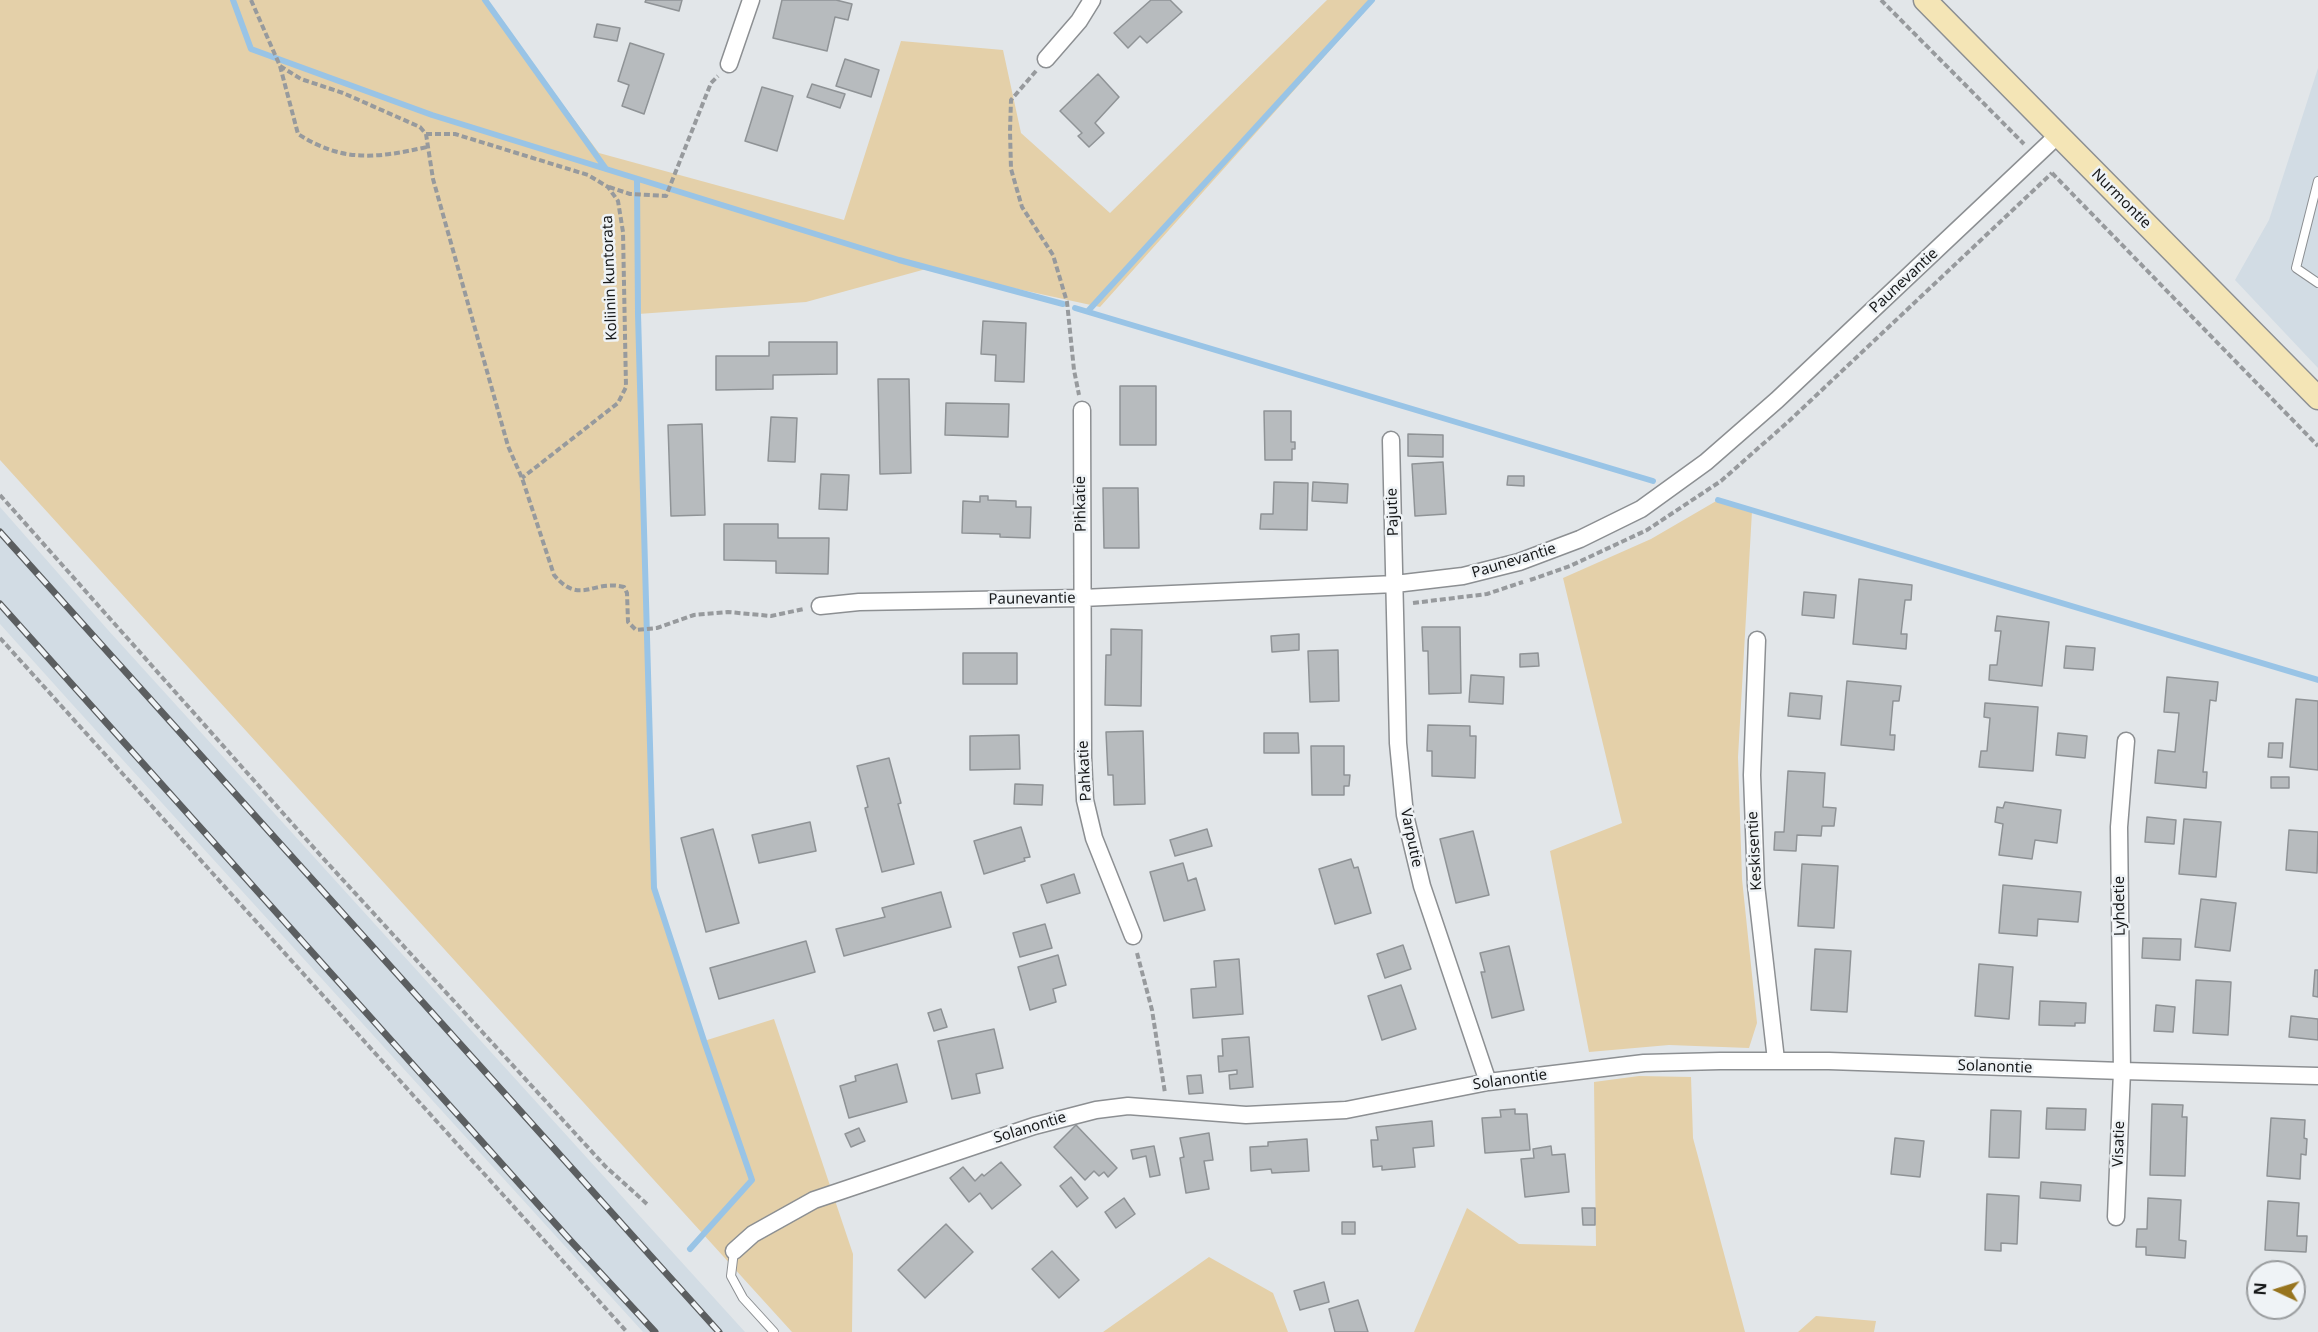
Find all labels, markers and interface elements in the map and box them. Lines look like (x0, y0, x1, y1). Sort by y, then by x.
street label: Nurmontie (2087, 165, 2155, 233)
street label: Koliinin kuntorata (599, 215, 621, 341)
street label: Paunevantie (1866, 245, 1942, 317)
street label: Pihkatie (1072, 476, 1090, 532)
street label: Pajutie (1383, 488, 1403, 536)
street label: Paunevantie (1470, 540, 1558, 582)
street label: Paunevantie (988, 589, 1076, 609)
street label: Pahkatie (1074, 740, 1096, 802)
street label: Varputie (1396, 807, 1426, 869)
street label: Keskisentie (1744, 811, 1766, 891)
street label: Lyhdetie (2110, 876, 2130, 936)
street label: Solanontie (1957, 1057, 2033, 1077)
street label: Solanontie (1472, 1066, 1548, 1094)
street label: Solanontie (992, 1108, 1068, 1148)
street label: Visatie (2109, 1121, 2129, 1167)
north arrow (2246, 1260, 2306, 1320)
text: N (2249, 1282, 2271, 1296)

